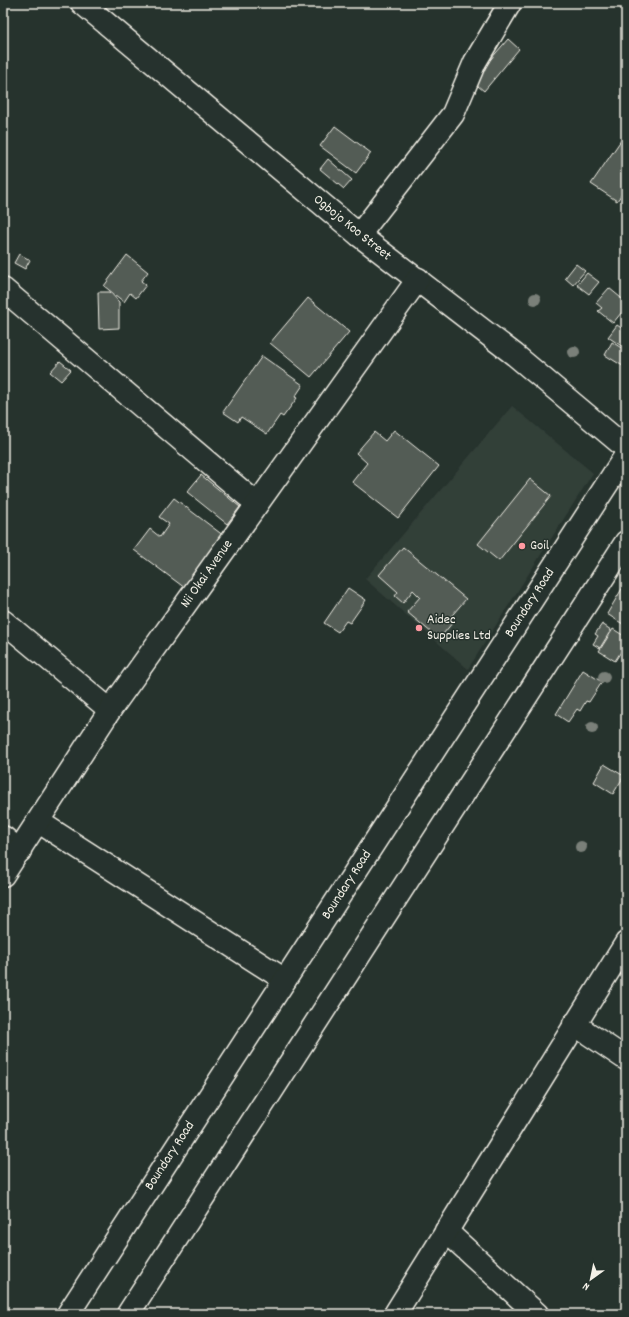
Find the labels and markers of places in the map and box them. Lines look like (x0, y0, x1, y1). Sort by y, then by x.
place label: Goil (530, 536, 550, 556)
marker: Goil (517, 541, 527, 551)
place label: Aidec Supplies Ltd (427, 610, 491, 646)
marker: Aidec Supplies Ltd (414, 623, 424, 633)

